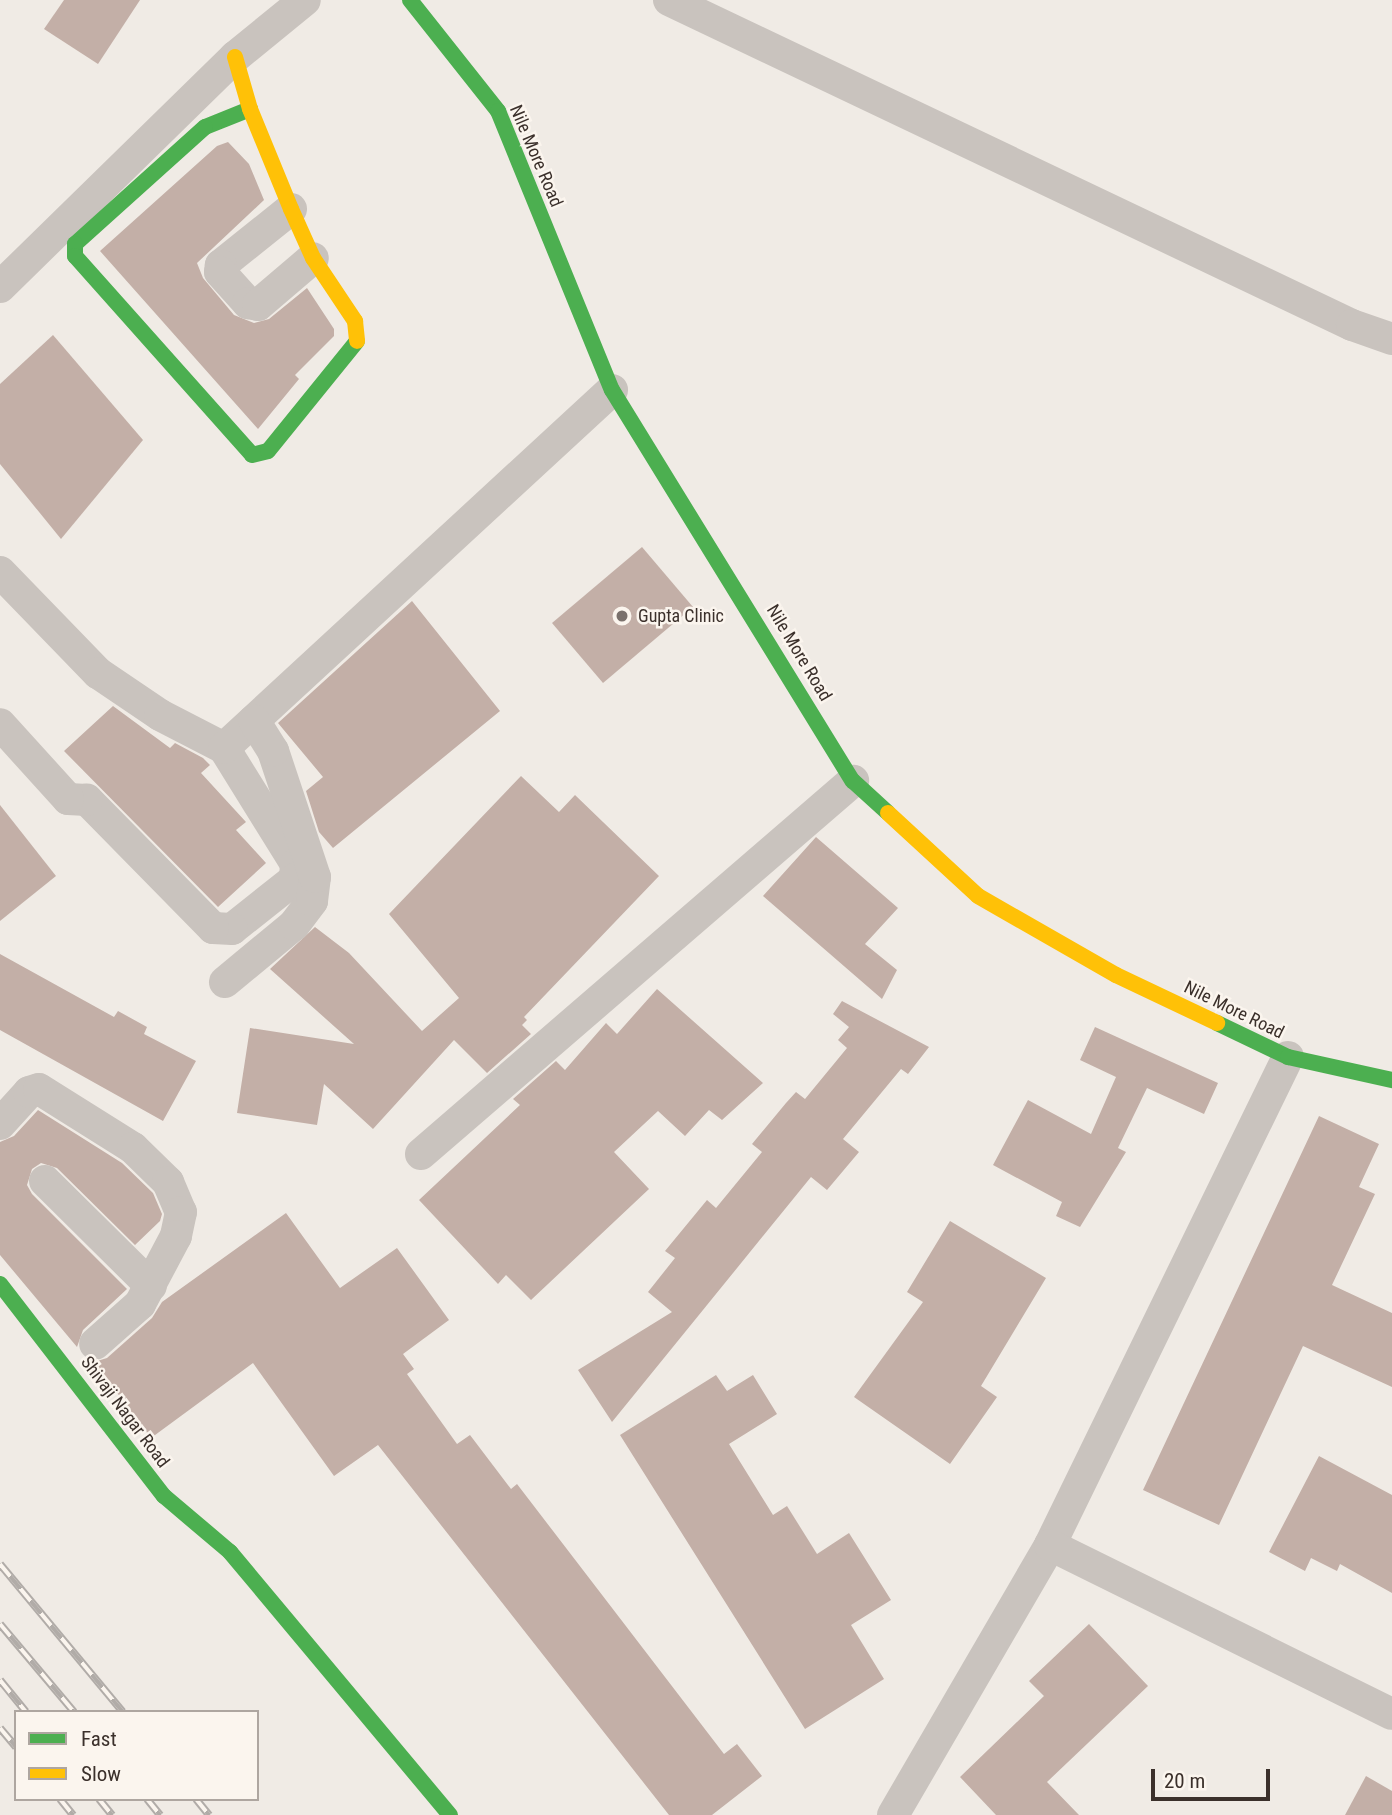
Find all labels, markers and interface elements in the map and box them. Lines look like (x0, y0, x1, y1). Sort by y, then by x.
street label: Nile More Road (505, 102, 567, 210)
street label: Nile More Road (762, 601, 836, 705)
place label: Gupta Clinic (638, 605, 724, 627)
marker: Gupta Clinic (612, 606, 632, 626)
street label: Nile More Road (1180, 976, 1288, 1044)
street label: Shivaji Nagar Road (76, 1352, 174, 1472)
legend (14, 1710, 259, 1801)
text: Fast (81, 1727, 117, 1751)
scale bar (1154, 1756, 1273, 1800)
text: Slow (81, 1762, 121, 1786)
text: 20 m (1164, 1769, 1205, 1793)

